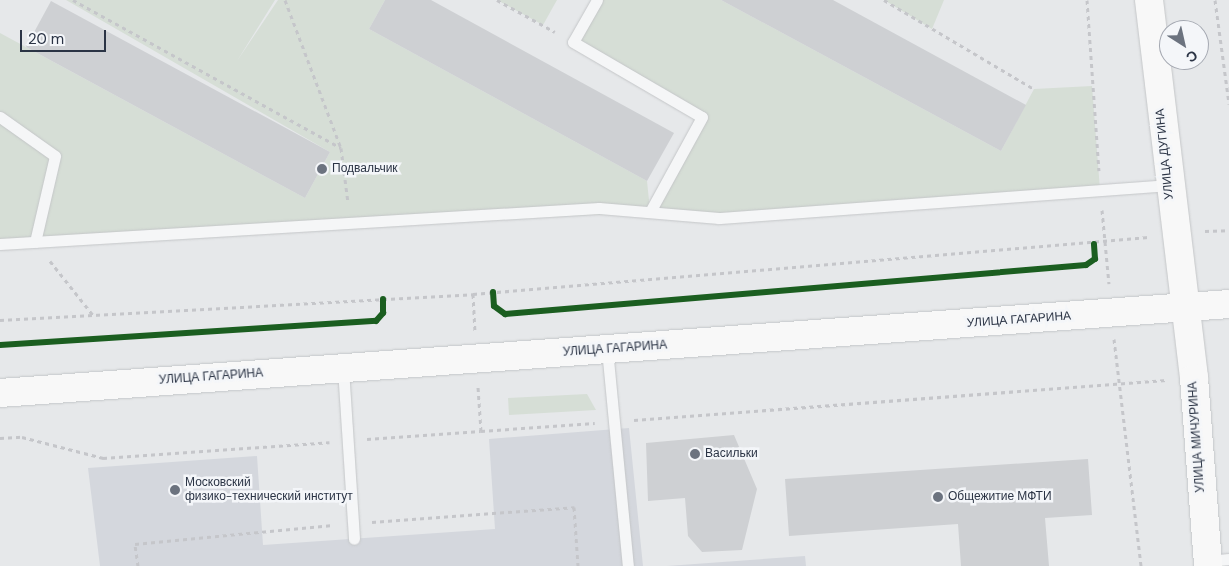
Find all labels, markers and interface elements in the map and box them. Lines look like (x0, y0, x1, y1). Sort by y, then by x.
scale bar (22, 20, 109, 52)
north arrow (1159, 20, 1209, 70)
text: 20 m (28, 29, 64, 49)
text: С (1183, 46, 1201, 67)
street label: УЛИЦА ДУГИНА (1153, 108, 1177, 200)
place label: Подвальчик (332, 162, 398, 176)
marker: Подвальчик (316, 163, 328, 175)
street label: УЛИЦА ГАГАРИНА (966, 309, 1072, 331)
street label: УЛИЦА ГАГАРИНА (562, 338, 668, 360)
street label: УЛИЦА ГАГАРИНА (158, 366, 264, 388)
street label: УЛИЦА МИЧУРИНА (1186, 381, 1208, 493)
place label: Васильки (705, 447, 758, 461)
marker: Васильки (689, 448, 701, 460)
place label: Московский физико-технический институт (185, 476, 353, 504)
marker: Московский физико-технический институт (169, 484, 181, 496)
place label: Общежитие МФТИ (948, 490, 1052, 504)
marker: Общежитие МФТИ (932, 491, 944, 503)

